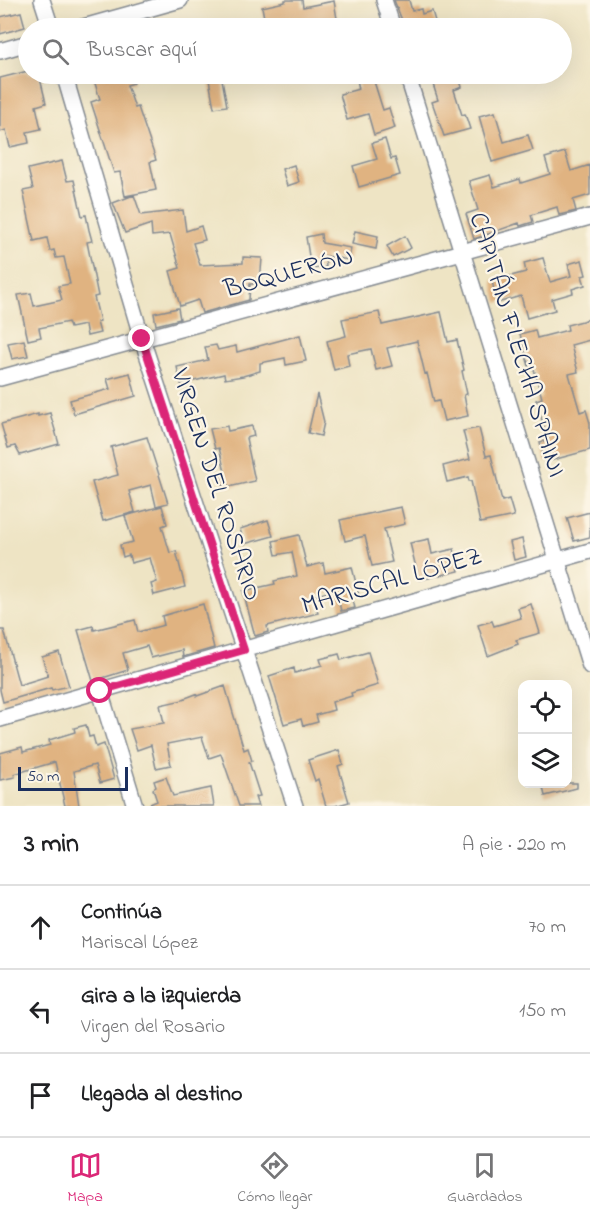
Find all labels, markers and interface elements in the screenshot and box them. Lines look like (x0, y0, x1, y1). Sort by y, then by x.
search box (18, 18, 572, 84)
icon: search (39, 35, 72, 68)
text: Buscar aquí (87, 35, 197, 67)
street label: CAPITÁN FLECHA SPAINI (458, 208, 574, 482)
street label: BOQUERÓN (219, 238, 358, 310)
route end (128, 325, 154, 351)
street label: VIRGEN DEL ROSARIO (159, 363, 270, 606)
street label: MARISCAL LÓPEZ (297, 538, 487, 626)
route start (86, 677, 112, 703)
map controls (518, 680, 572, 788)
button: locate (518, 680, 572, 734)
button: layers (518, 734, 572, 788)
scale bar (18, 764, 128, 792)
text: 50 m (27, 765, 59, 789)
text: 3 min (24, 826, 79, 864)
text: A pie · 220 m (462, 831, 566, 860)
text: Continúa (81, 897, 162, 929)
icon: ahead (24, 911, 57, 944)
text: 70 m (529, 913, 566, 942)
text: Mariscal López (81, 929, 198, 958)
text: Gira a la izquierda (81, 981, 241, 1013)
icon: left (24, 995, 57, 1028)
text: 150 m (519, 997, 566, 1026)
text: Virgen del Rosario (81, 1013, 225, 1042)
icon: arrive (24, 1079, 57, 1112)
text: Llegada al destino (81, 1079, 242, 1111)
tab: Mapa (67, 1149, 103, 1209)
tab: Cómo llegar (237, 1149, 313, 1209)
tab: Guardados (447, 1149, 523, 1209)

